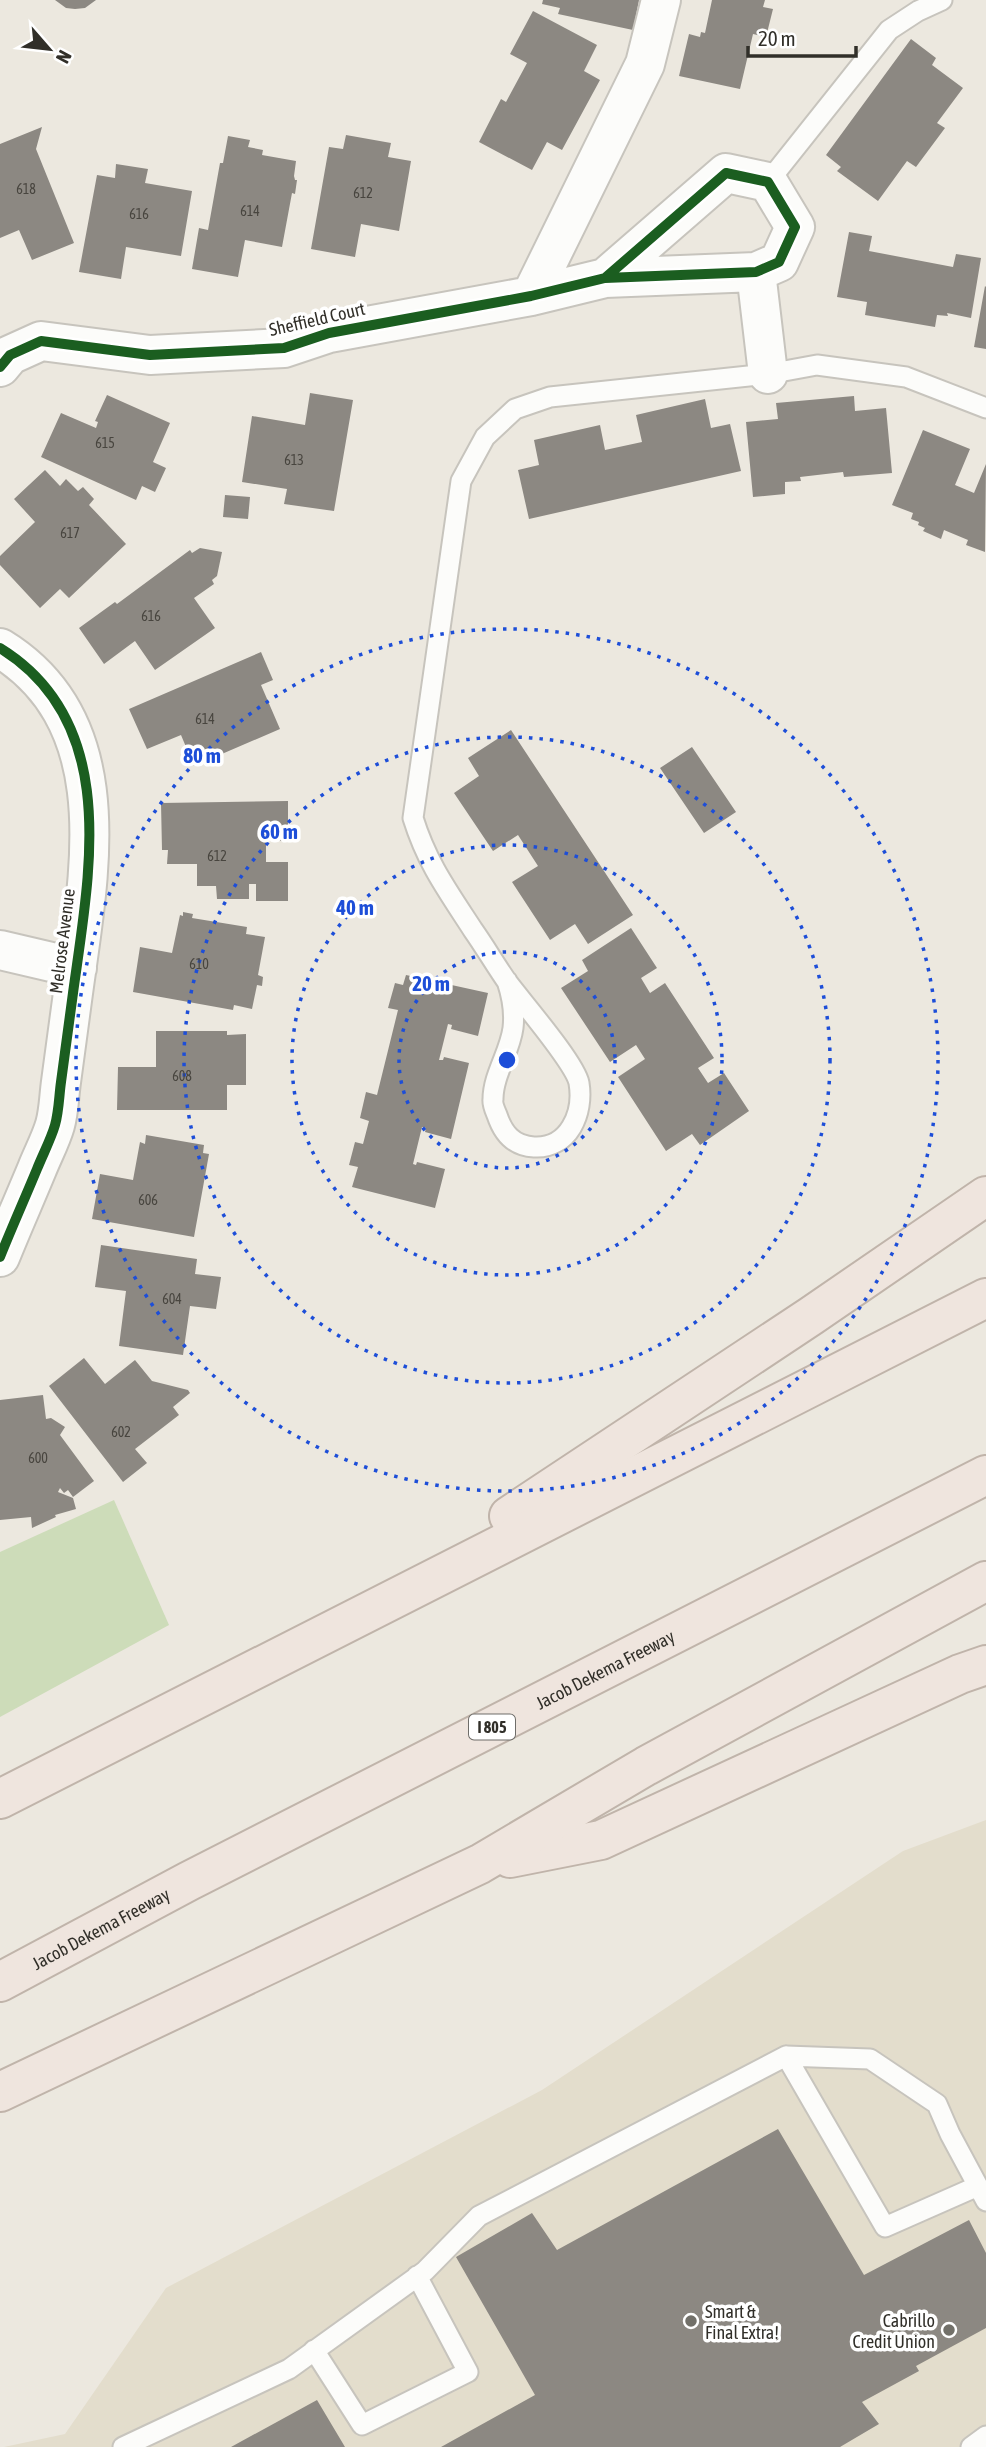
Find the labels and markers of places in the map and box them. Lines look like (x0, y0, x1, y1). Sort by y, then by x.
centre of rings (495, 1048, 519, 1072)
place label: Smart & Final Extra! (705, 2301, 779, 2343)
place label: Cabrillo Credit Union (853, 2310, 935, 2352)
marker: Smart & Final Extra! (683, 2313, 699, 2329)
marker: Cabrillo Credit Union (941, 2322, 957, 2338)

